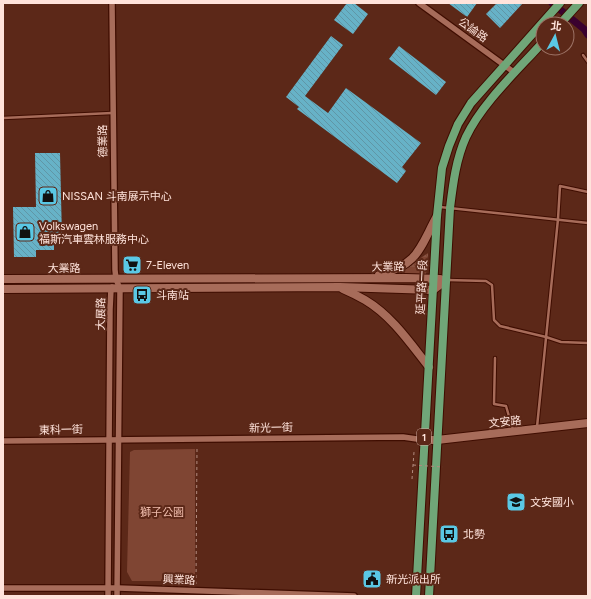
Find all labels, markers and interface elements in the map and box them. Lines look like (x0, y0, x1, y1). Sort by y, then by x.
street label: 公論路 (456, 15, 490, 45)
north arrow (535, 16, 575, 56)
text: 北 (550, 19, 562, 34)
street label: 德業路 (96, 124, 110, 158)
shop icon: NISSAN 斗南展示中心 (37, 185, 59, 207)
place label: NISSAN 斗南展示中心 (62, 190, 172, 203)
place label: Volkswagen 福斯汽車雲林服務中心 (39, 220, 149, 246)
shop icon: Volkswagen 福斯汽車雲林服務中心 (14, 221, 36, 243)
supermarket icon: 7-Eleven (121, 254, 143, 276)
place label: 7-Eleven (146, 259, 189, 272)
street label: 延平路一段 (414, 259, 430, 315)
street label: 大業路 (371, 260, 405, 274)
street label: 大業路 (48, 262, 81, 275)
bus stop icon: 斗南站 (131, 284, 153, 306)
place label: 斗南站 (156, 289, 189, 302)
street label: 大展路 (94, 297, 108, 331)
street label: 文安路 (488, 414, 522, 430)
street label: 新光一街 (249, 421, 293, 435)
street label: 東科一街 (39, 423, 83, 437)
road number: 1 (417, 429, 431, 445)
school or university icon: 文安國小 (505, 491, 527, 513)
place label: 文安國小 (530, 496, 574, 509)
park label: 獅子公園 (140, 506, 184, 519)
bus stop icon: 北勢 (438, 523, 460, 545)
place label: 北勢 (463, 528, 485, 541)
public building icon: 新光派出所 (361, 568, 383, 590)
street label: 興業路 (162, 573, 196, 587)
place label: 新光派出所 (386, 573, 441, 586)

